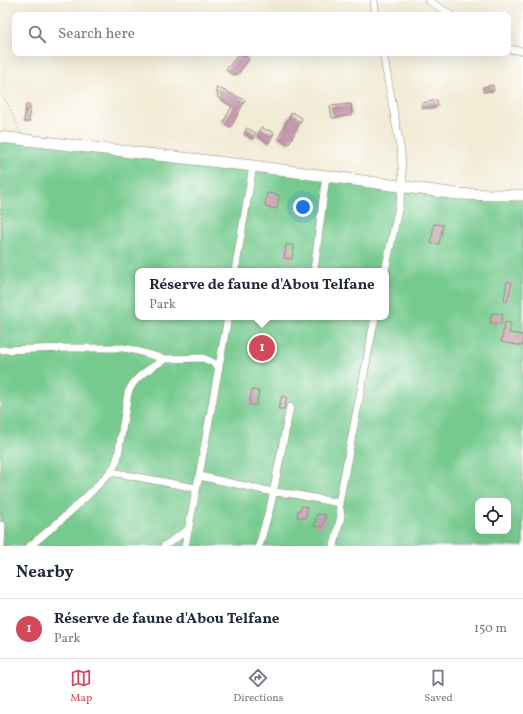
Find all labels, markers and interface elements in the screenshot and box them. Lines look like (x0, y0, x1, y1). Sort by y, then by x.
search box (12, 12, 511, 56)
icon: search (26, 23, 48, 45)
text: Search here (58, 24, 135, 45)
your location (293, 197, 313, 217)
popup (135, 268, 389, 320)
text: Réserve de faune d'Abou Telfane (149, 275, 375, 296)
text: Park (149, 296, 176, 314)
pin: 1 (249, 333, 275, 363)
map controls (475, 498, 511, 534)
button: locate (475, 498, 511, 534)
text: Nearby (16, 561, 74, 584)
text: Réserve de faune d'Abou Telfane (54, 609, 279, 630)
text: 1 (26, 620, 32, 638)
text: 150 m (474, 620, 507, 638)
text: Park (54, 630, 81, 648)
tab: Map (70, 667, 92, 706)
tab: Directions (233, 667, 284, 706)
tab: Saved (424, 667, 453, 706)

